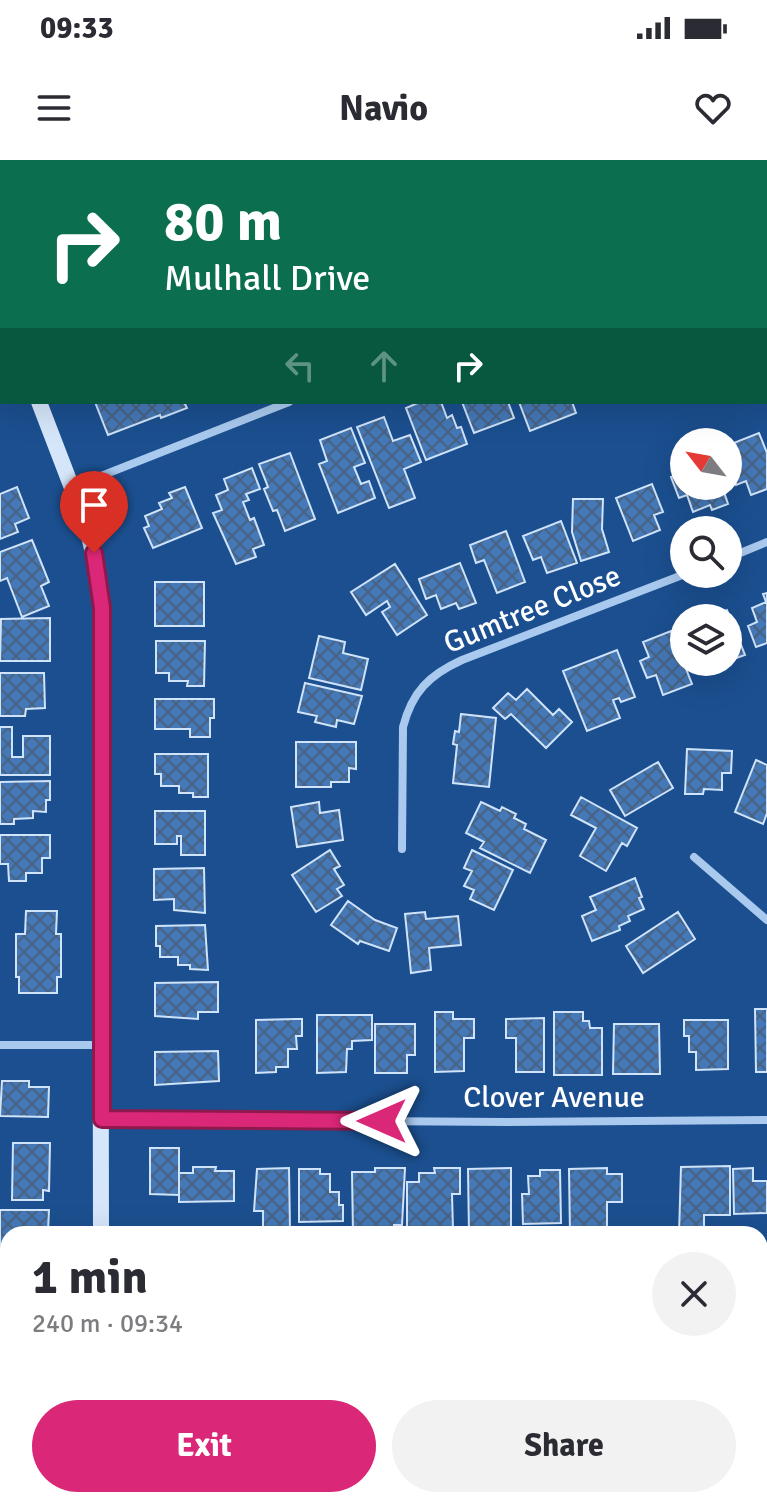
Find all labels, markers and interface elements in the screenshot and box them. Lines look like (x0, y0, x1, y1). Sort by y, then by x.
text: 09:33 (40, 10, 114, 47)
icon: menu (32, 86, 76, 130)
text: Navio (339, 86, 428, 131)
icon: heart (691, 86, 735, 130)
text: 80 m (164, 187, 282, 256)
icon: right (32, 192, 136, 296)
text: Mulhall Drive (164, 256, 370, 301)
icon: left (278, 344, 322, 388)
icon: ahead (362, 344, 406, 388)
icon: right (446, 344, 490, 388)
north arrow (670, 428, 742, 500)
map controls (670, 428, 742, 676)
pin (60, 471, 128, 553)
icon: arrive (72, 483, 116, 527)
button: search (670, 516, 742, 588)
street label: Gumtree Close (438, 557, 626, 662)
button: layers (670, 604, 742, 676)
position arrow (340, 1079, 424, 1163)
street label: Clover Avenue (463, 1079, 645, 1116)
text: 1 min (32, 1248, 148, 1307)
button: close (652, 1252, 736, 1336)
text: 240 m · 09:34 (32, 1308, 183, 1340)
button: Exit (32, 1400, 376, 1492)
button: Share (392, 1400, 736, 1492)

